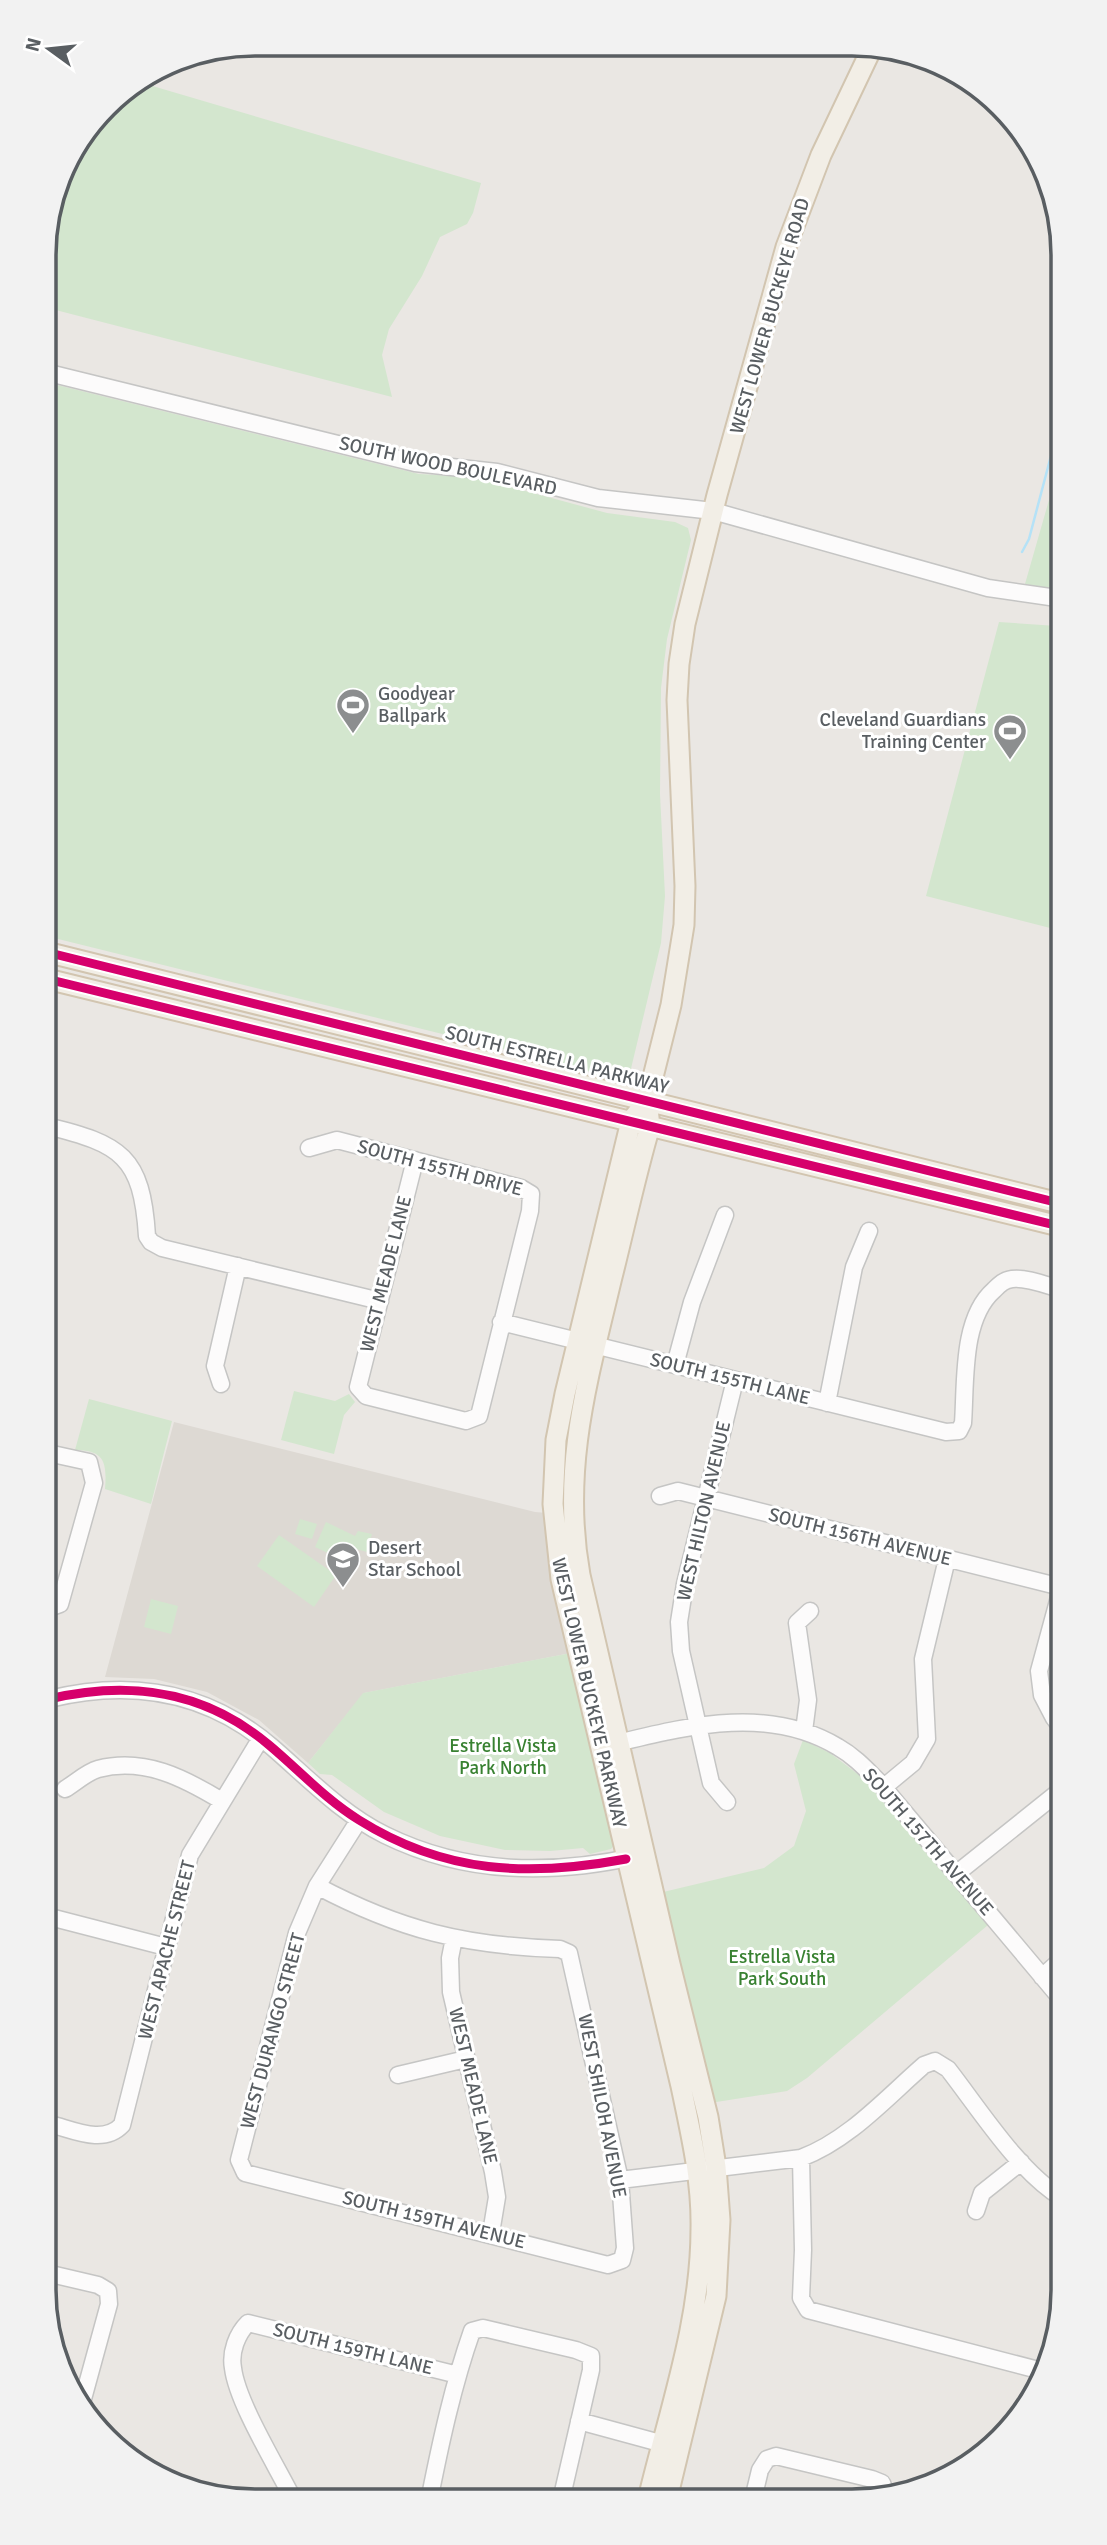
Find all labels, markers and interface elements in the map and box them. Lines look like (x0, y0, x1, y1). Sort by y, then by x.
north arrow (14, 14, 84, 84)
text: N (20, 35, 47, 54)
street label: WEST LOWER BUCKEYE ROAD (725, 195, 815, 437)
street label: SOUTH WOOD BOULEVARD (337, 431, 559, 501)
place label: Goodyear Ballpark (378, 682, 455, 728)
sports icon: Goodyear Ballpark (334, 686, 372, 735)
place label: Cleveland Guardians Training Center (820, 708, 986, 754)
sports icon: Cleveland Guardians Training Center (991, 712, 1029, 761)
street label: SOUTH ESTRELLA PARKWAY (443, 1021, 672, 1099)
street label: SOUTH 155TH DRIVE (355, 1134, 525, 1202)
street label: WEST MEADE LANE (355, 1193, 417, 1355)
street label: SOUTH 155TH LANE (647, 1347, 813, 1411)
street label: WEST HILTON AVENUE (672, 1419, 736, 1603)
street label: SOUTH 156TH AVENUE (766, 1503, 954, 1571)
place label: Desert Star School (368, 1536, 461, 1582)
school or university icon: Desert Star School (324, 1540, 362, 1589)
street label: WEST LOWER BUCKEYE PARKWAY (546, 1556, 632, 1831)
park label: Estrella Vista Park North (449, 1734, 557, 1780)
street label: SOUTH 157TH AVENUE (857, 1763, 999, 1921)
street label: WEST APACHE STREET (133, 1857, 201, 2042)
street label: WEST DURANGO STREET (235, 1930, 311, 2132)
park label: Estrella Vista Park South (728, 1945, 836, 1991)
street label: WEST MEADE LANE (443, 2005, 503, 2167)
street label: WEST SHILOH AVENUE (572, 2012, 632, 2200)
street label: SOUTH 159TH AVENUE (340, 2186, 528, 2254)
street label: SOUTH 159TH LANE (270, 2317, 436, 2381)

